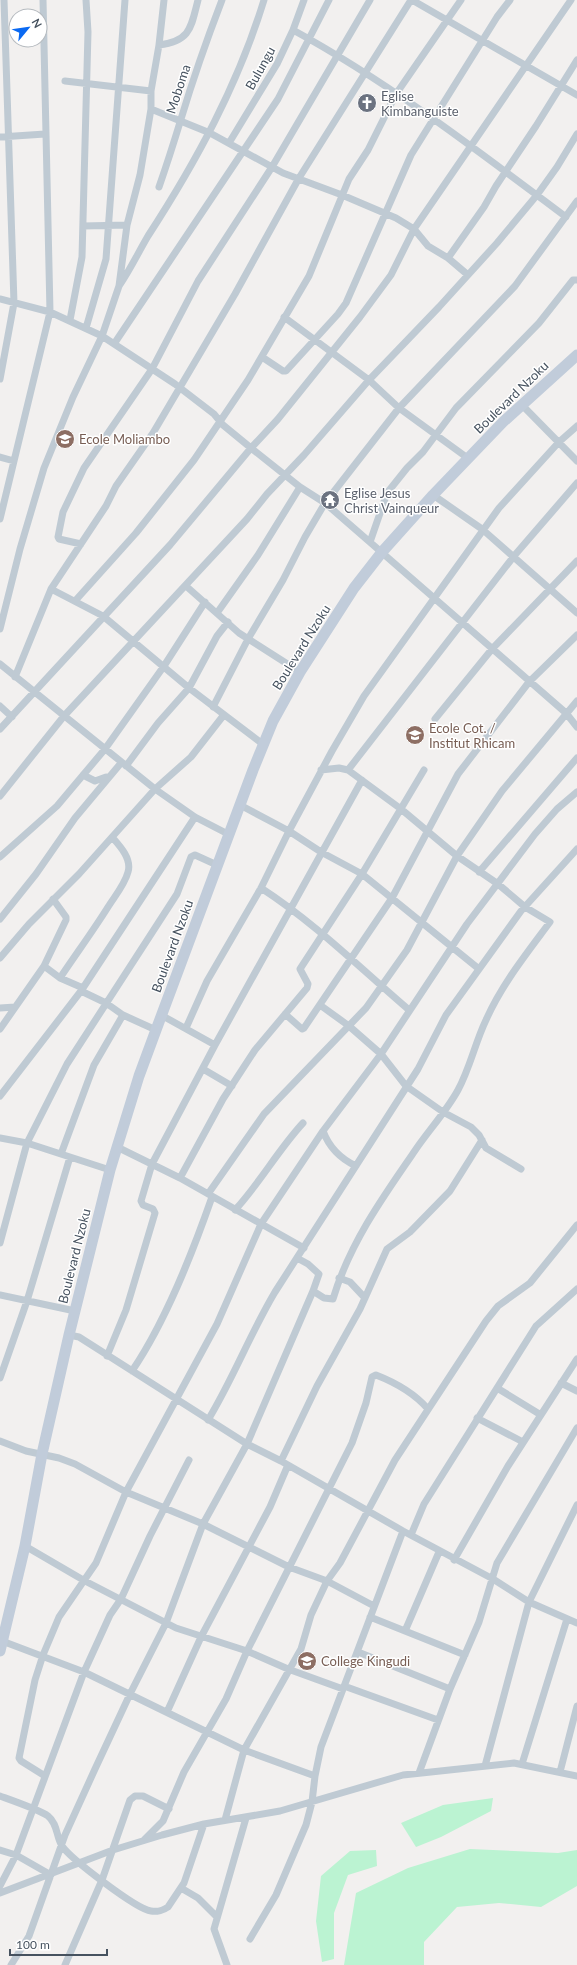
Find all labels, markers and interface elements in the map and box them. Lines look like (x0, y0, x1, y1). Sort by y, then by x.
north arrow (8, 8, 48, 48)
text: N (29, 16, 45, 30)
street label: Bulungu (242, 44, 278, 92)
street label: Moboma (163, 62, 193, 116)
place label: Eglise Kimbanguiste (381, 88, 459, 119)
church icon: Eglise Kimbanguiste (356, 92, 378, 114)
street label: Boulevard Nzoku (470, 357, 552, 437)
school or university icon: Ecole Moliambo (54, 428, 76, 450)
place label: Ecole Moliambo (79, 431, 170, 447)
place label: Eglise Jesus Christ Vainqueur (344, 485, 439, 516)
temple icon: Eglise Jesus Christ Vainqueur (319, 489, 341, 511)
street label: Boulevard Nzoku (268, 601, 334, 693)
place label: Ecole Cot. / Institut Rhicam (429, 720, 515, 751)
school or university icon: Ecole Cot. / Institut Rhicam (404, 724, 426, 746)
street label: Boulevard Nzoku (148, 897, 196, 995)
street label: Boulevard Nzoku (54, 1207, 94, 1305)
school or university icon: College Kingudi (296, 1650, 318, 1672)
place label: College Kingudi (321, 1653, 410, 1669)
scale bar (10, 1931, 107, 1957)
text: 100 m (16, 1937, 50, 1952)

